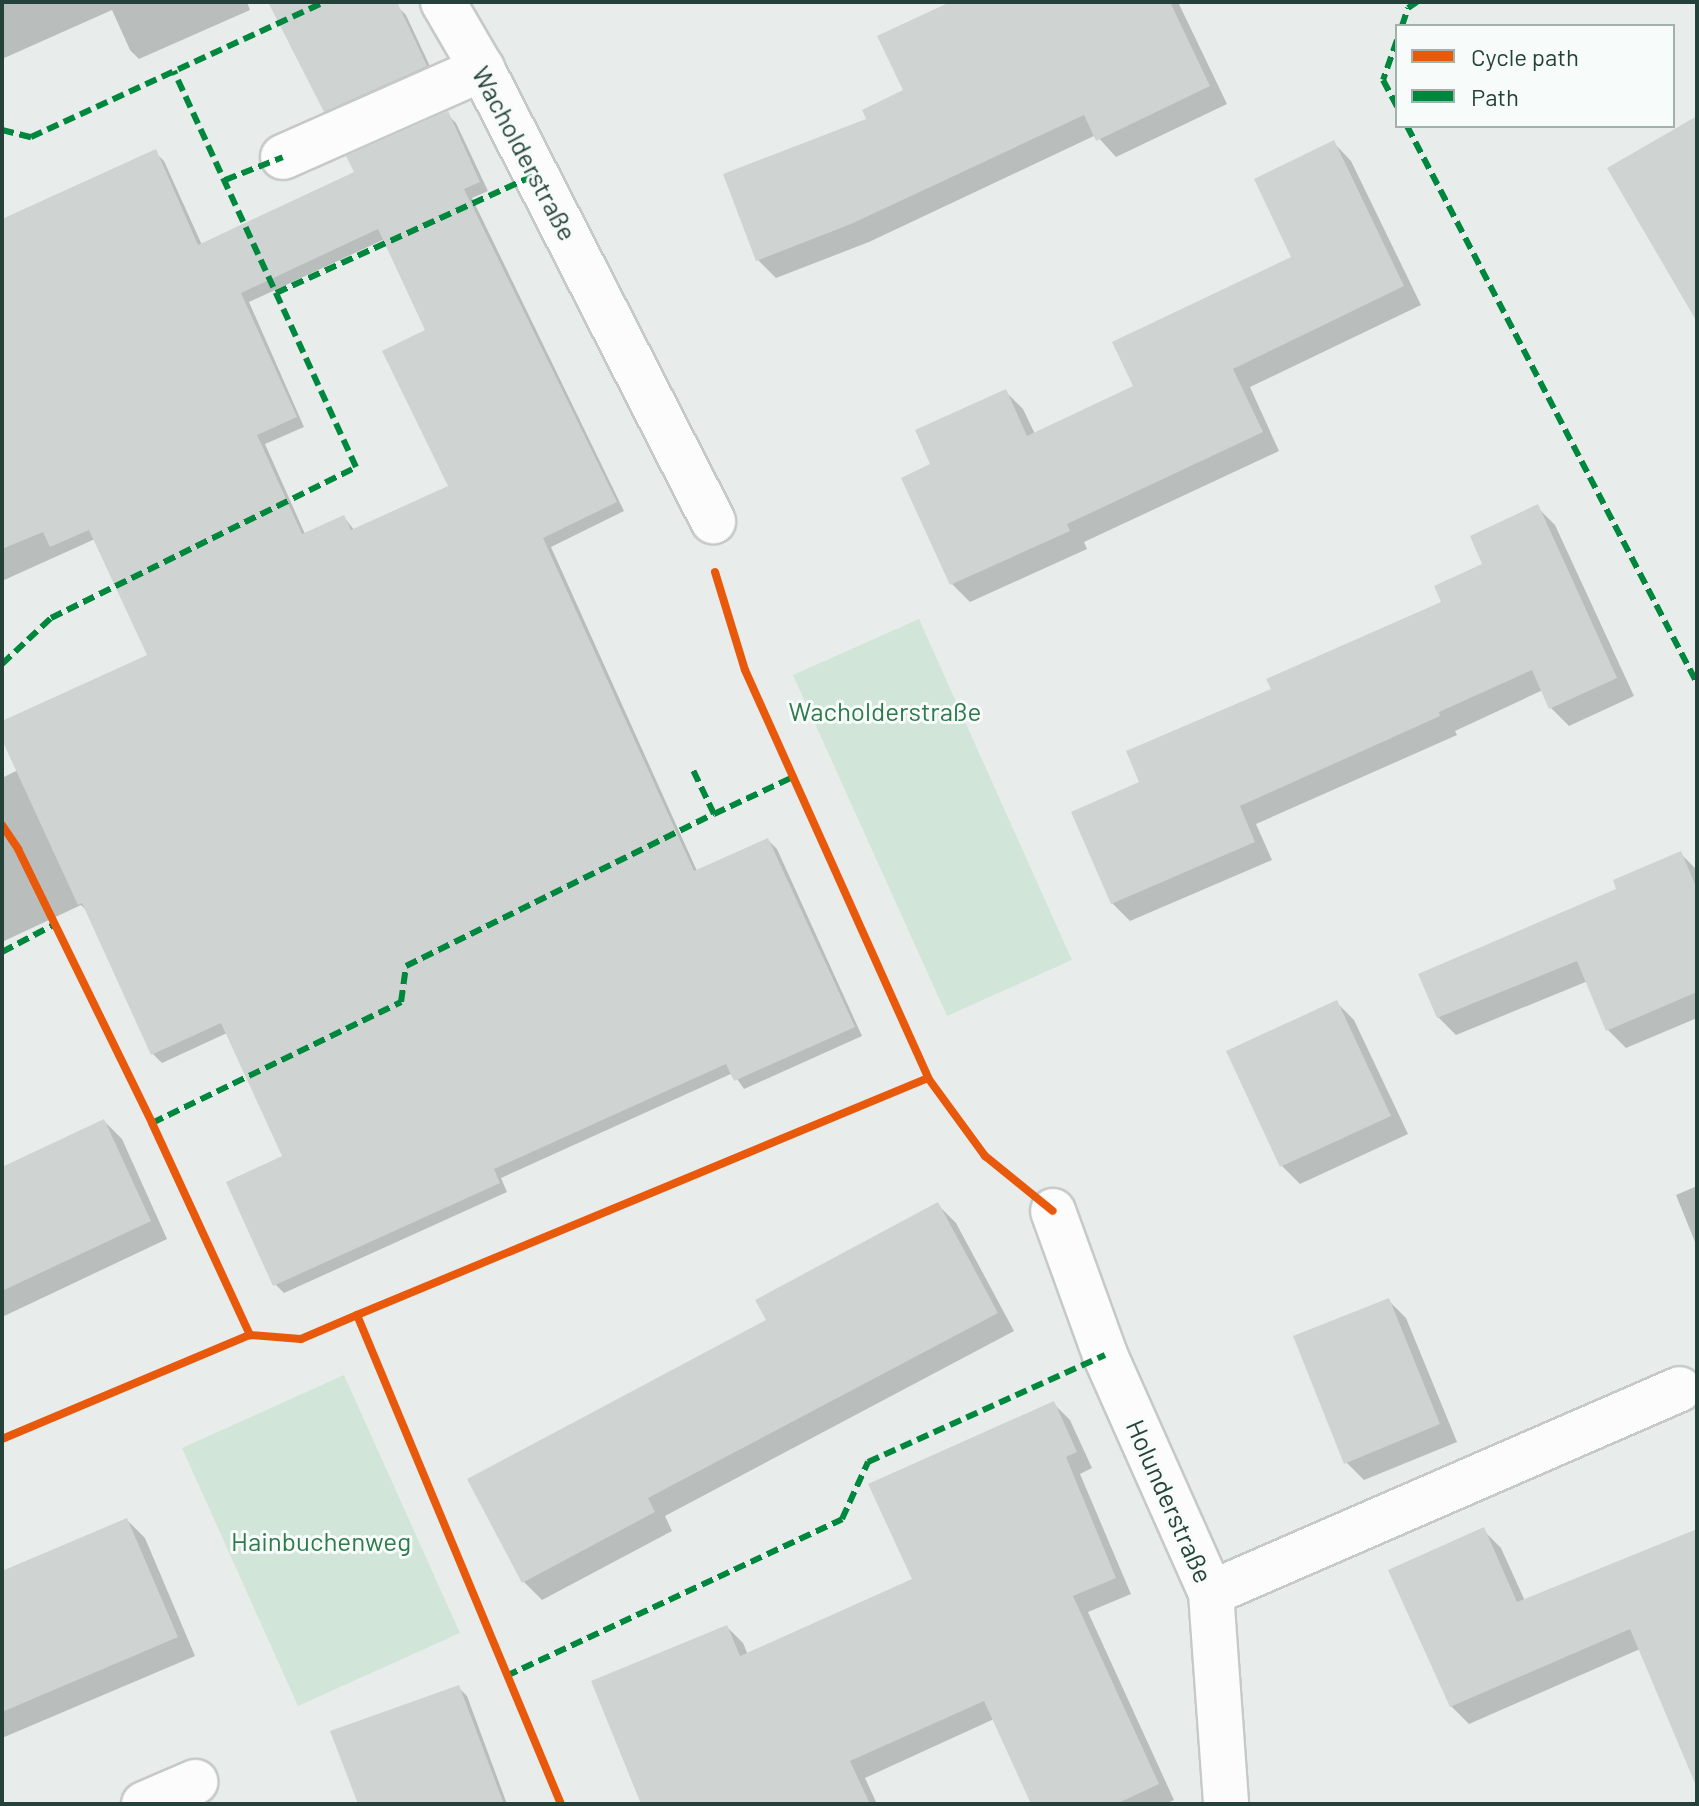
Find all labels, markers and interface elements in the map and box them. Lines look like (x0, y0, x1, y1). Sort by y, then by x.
legend (1395, 24, 1675, 128)
text: Cycle path (1471, 42, 1579, 71)
street label: Wacholderstraße (466, 61, 584, 245)
text: Path (1471, 82, 1519, 111)
park label: Wacholderstraße (789, 695, 981, 727)
street label: Holunderstraße (1120, 1415, 1220, 1587)
park label: Hainbuchenweg (231, 1525, 411, 1557)

